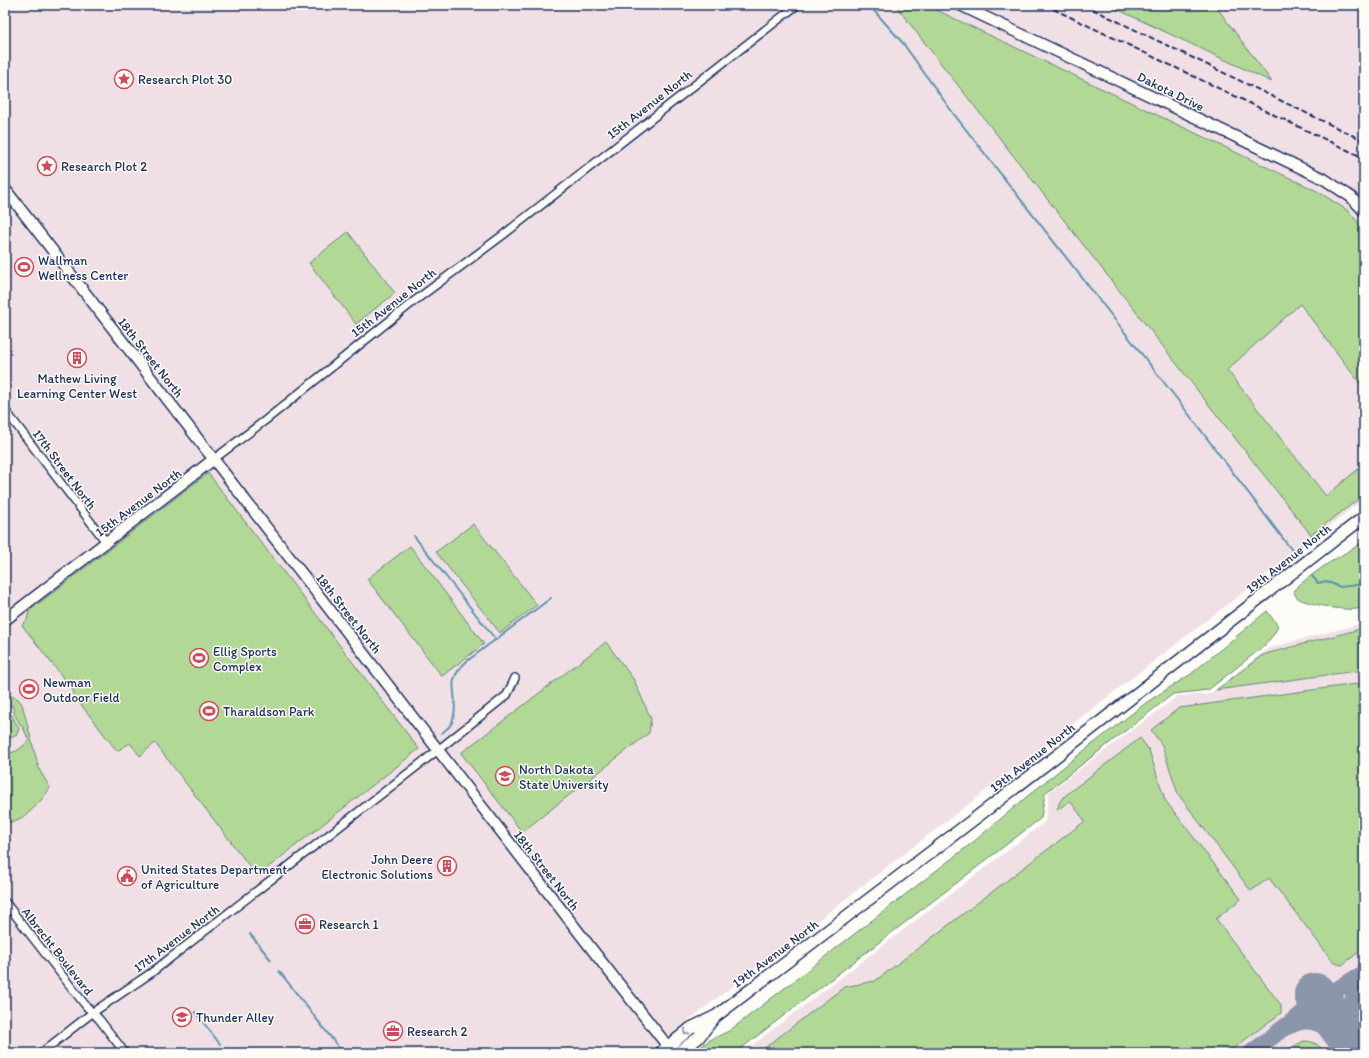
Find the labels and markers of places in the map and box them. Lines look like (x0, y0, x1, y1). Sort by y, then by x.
place icon: Research Plot 30 (113, 68, 135, 90)
place label: Research Plot 30 (138, 72, 232, 87)
place icon: Research Plot 2 (36, 155, 58, 177)
place label: Research Plot 2 (61, 159, 147, 174)
place label: Wallman Wellness Center (38, 253, 128, 283)
sports icon: Wallman Wellness Center (13, 256, 35, 278)
building icon: Mathew Living Learning Center West (66, 347, 88, 369)
place label: Mathew Living Learning Center West (17, 371, 137, 401)
place label: Ellig Sports Complex (213, 644, 277, 674)
sports icon: Ellig Sports Complex (188, 647, 210, 669)
place label: Newman Outdoor Field (43, 675, 120, 705)
sports icon: Newman Outdoor Field (18, 678, 40, 700)
sports icon: Tharaldson Park (198, 700, 220, 722)
place label: Tharaldson Park (223, 704, 315, 719)
place label: North Dakota State University (519, 762, 609, 792)
school or university icon: North Dakota State University (494, 765, 516, 787)
place label: John Deere Electronic Solutions (321, 852, 433, 882)
building icon: John Deere Electronic Solutions (436, 855, 458, 877)
place label: United States Department of Agriculture (141, 862, 287, 892)
public building icon: United States Department of Agriculture (116, 865, 138, 887)
office icon: Research 1 (294, 913, 316, 935)
place label: Research 1 (319, 917, 379, 932)
school or university icon: Thunder Alley (171, 1006, 193, 1028)
place label: Thunder Alley (196, 1010, 274, 1025)
office icon: Research 2 (382, 1020, 404, 1042)
place label: Research 2 (407, 1024, 468, 1039)

